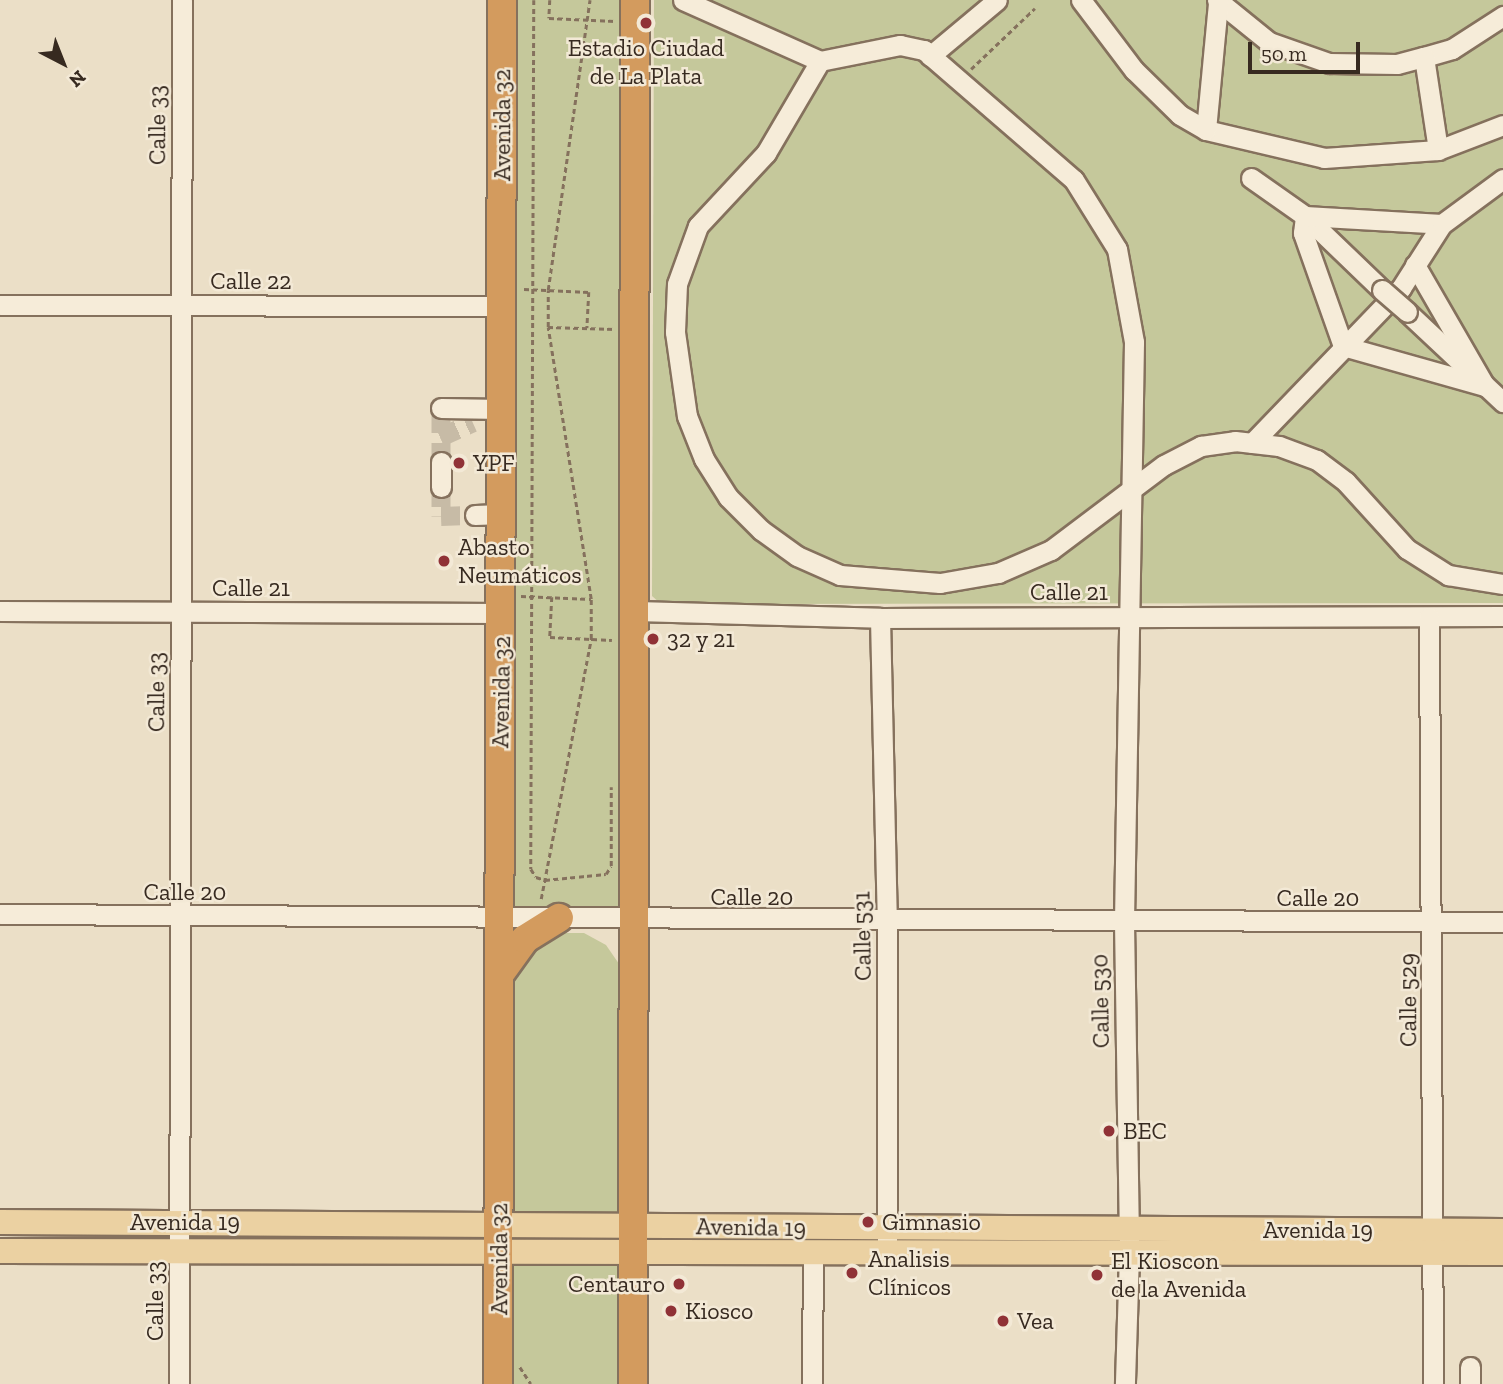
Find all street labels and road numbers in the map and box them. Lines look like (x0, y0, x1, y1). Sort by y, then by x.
street label: Avenida 32 (488, 69, 516, 181)
street label: Calle 33 (143, 85, 171, 165)
street label: Calle 22 (210, 267, 292, 295)
street label: Calle 21 (212, 574, 290, 602)
street label: Calle 21 (1030, 578, 1108, 606)
street label: Avenida 32 (486, 636, 516, 748)
street label: Calle 33 (142, 652, 170, 732)
street label: Calle 20 (144, 878, 226, 906)
street label: Calle 20 (711, 883, 793, 911)
street label: Calle 20 (1277, 884, 1359, 912)
street label: Calle 531 (847, 891, 877, 981)
street label: Calle 529 (1394, 953, 1422, 1047)
street label: Calle 530 (1085, 954, 1115, 1048)
street label: Avenida 32 (485, 1203, 513, 1315)
street label: Avenida 19 (130, 1208, 240, 1236)
street label: Avenida 19 (696, 1212, 806, 1242)
street label: Avenida 19 (1263, 1216, 1373, 1244)
street label: Calle 33 (141, 1261, 169, 1341)

